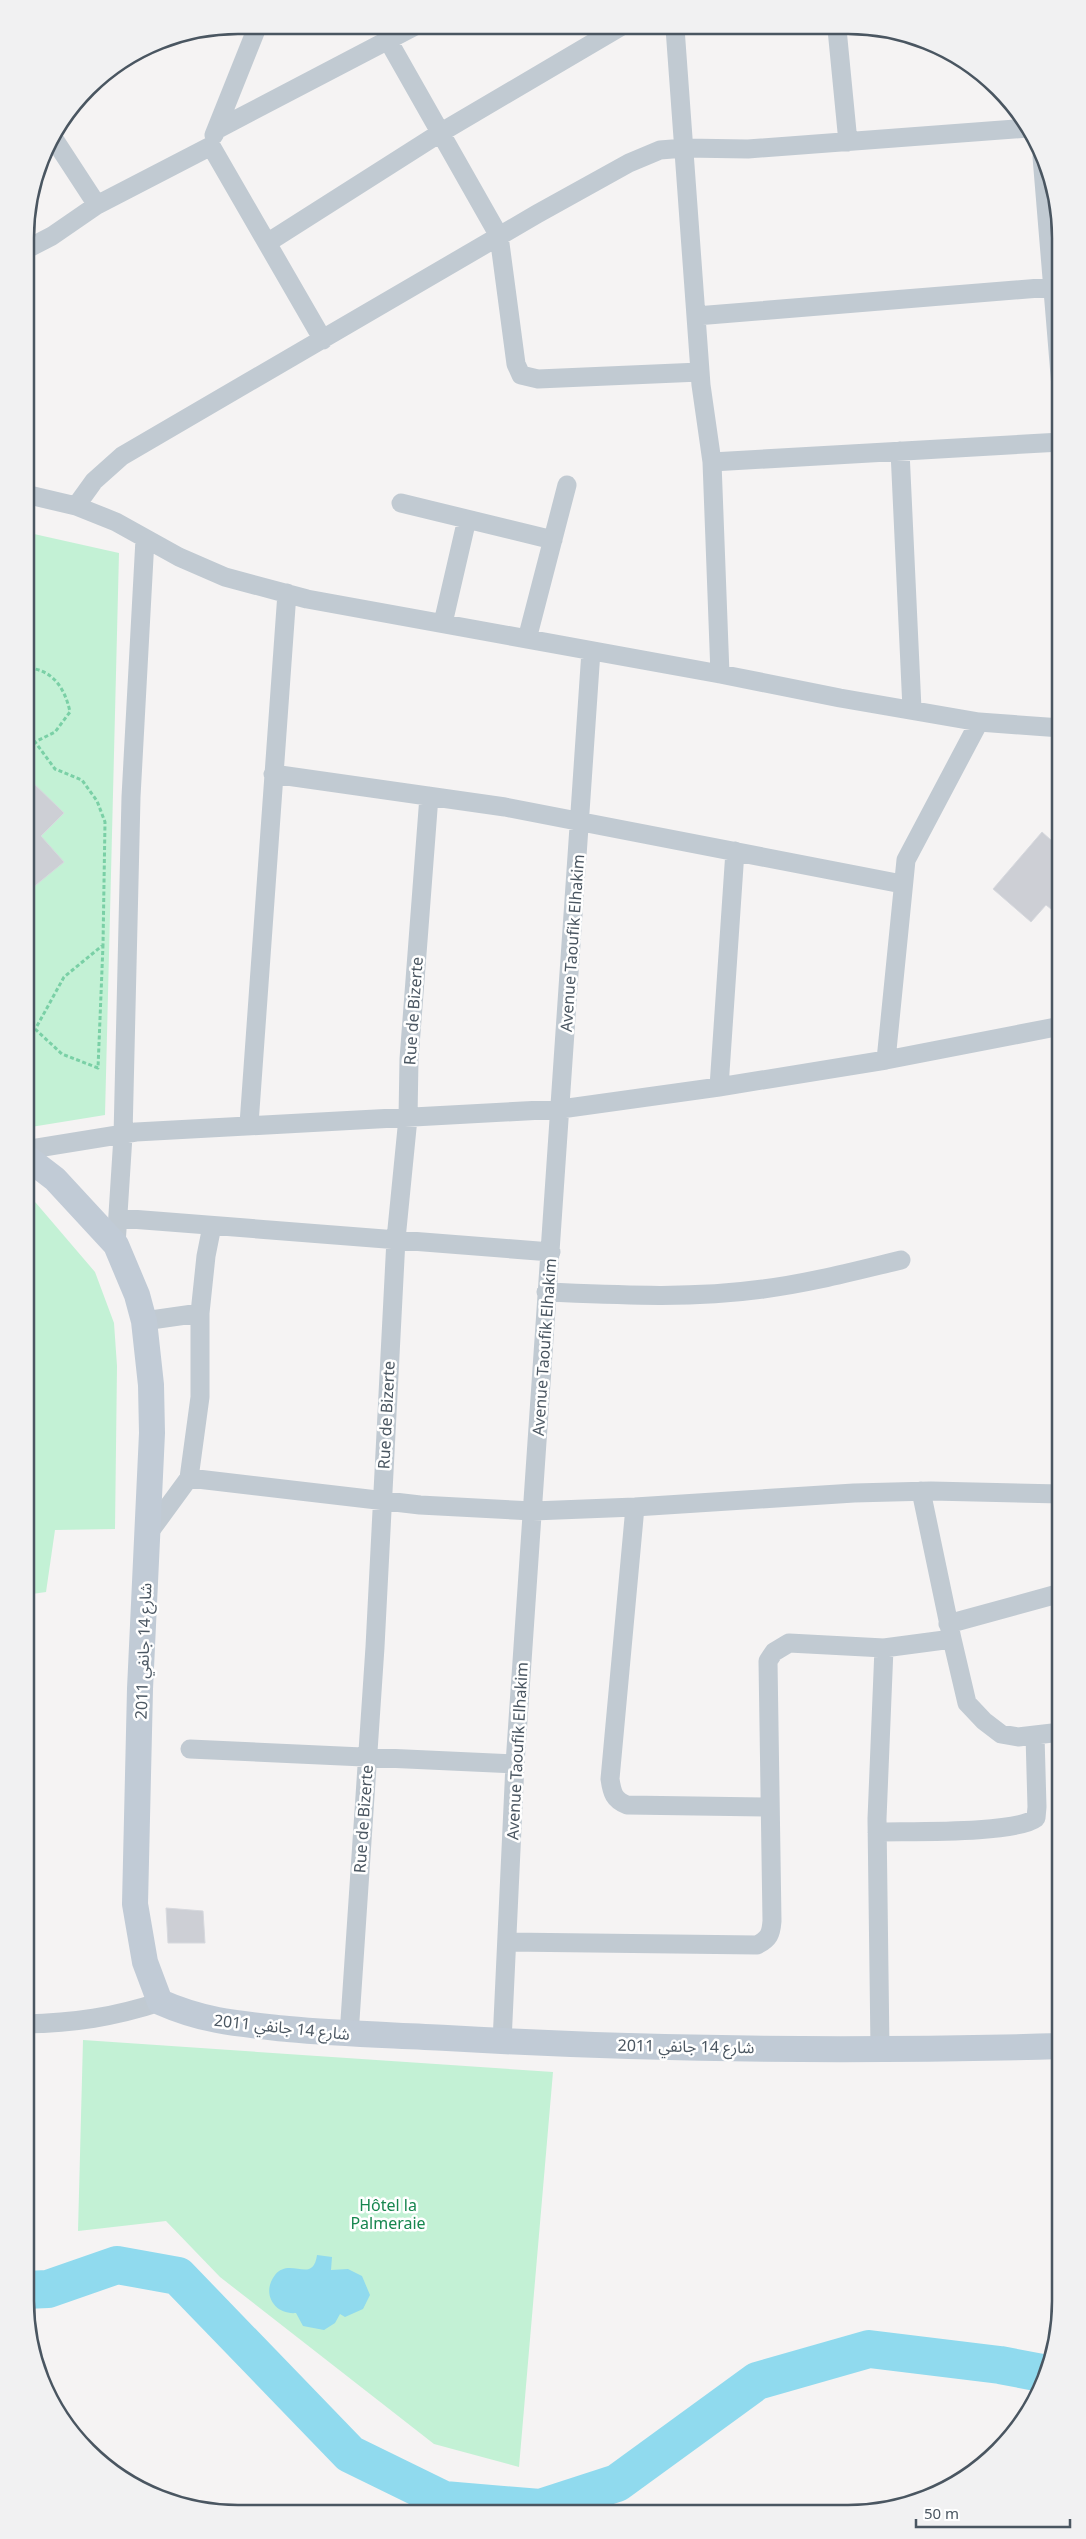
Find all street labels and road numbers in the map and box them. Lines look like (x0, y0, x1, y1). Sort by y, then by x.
street label: Avenue Taoufik Elhakim (555, 853, 589, 1033)
street label: Rue de Bizerte (398, 956, 428, 1066)
street label: Avenue Taoufik Elhakim (527, 1257, 561, 1437)
street label: Rue de Bizerte (372, 1360, 400, 1470)
street label: شارع 14 جانفي 2011 (130, 1582, 158, 1720)
street label: Avenue Taoufik Elhakim (501, 1661, 533, 1841)
street label: Rue de Bizerte (348, 1764, 378, 1874)
street label: شارع 14 جانفي 2011 (213, 2009, 351, 2047)
street label: شارع 14 جانفي 2011 (617, 2034, 755, 2060)

